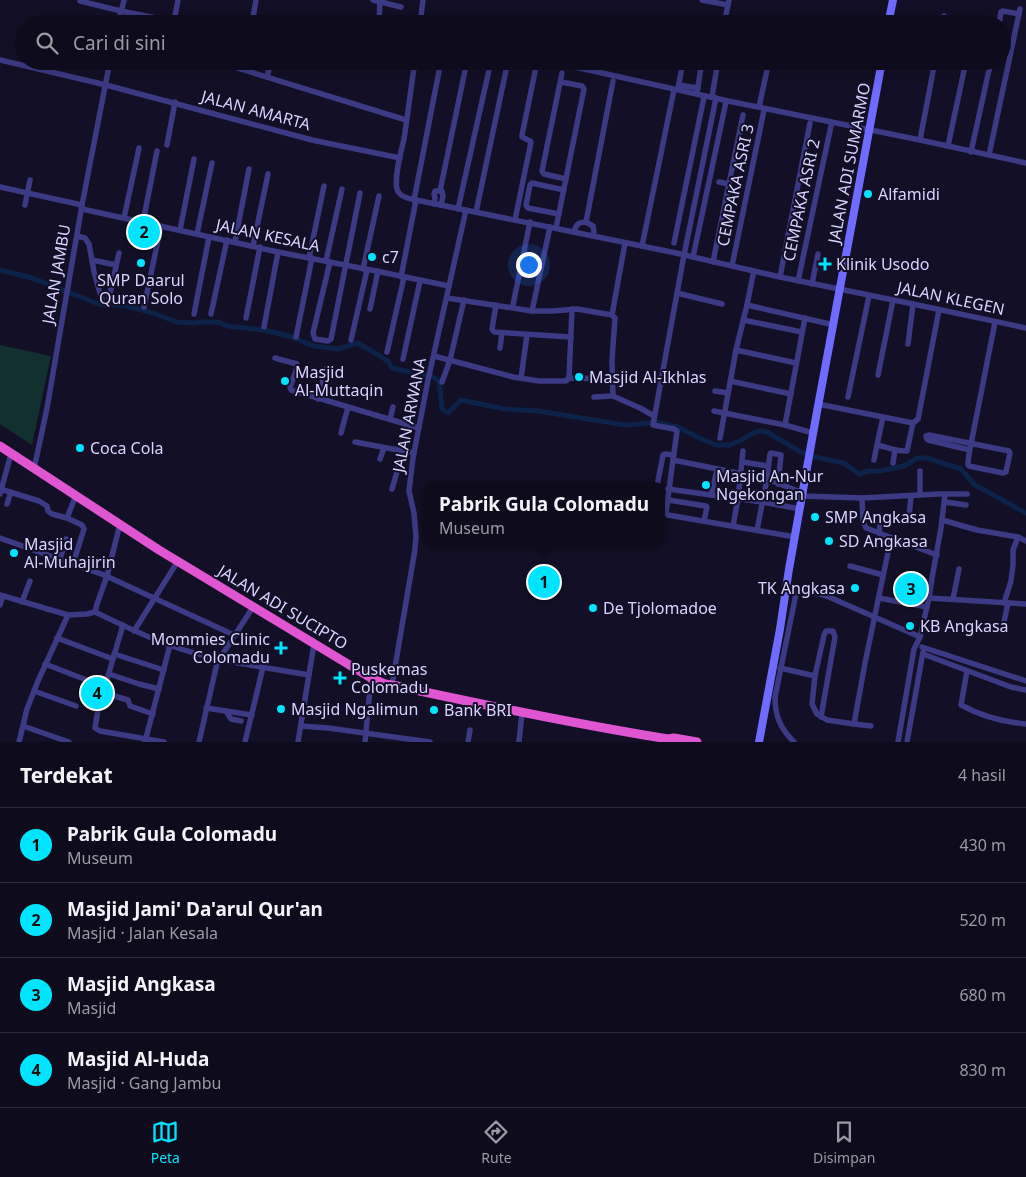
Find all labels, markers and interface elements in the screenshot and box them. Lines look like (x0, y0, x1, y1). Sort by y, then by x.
search box (15, 15, 1011, 70)
icon: search (33, 29, 61, 57)
text: Cari di sini (73, 30, 166, 56)
street label: JALAN ADI SUMARMO (822, 81, 875, 247)
street label: JALAN AMARTA (197, 84, 314, 135)
street label: CEMPAKA ASRI 3 (711, 122, 759, 248)
street label: CEMPAKA ASRI 2 (777, 137, 825, 263)
place label: Alfamidi (878, 183, 940, 205)
marker: Alfamidi (862, 188, 874, 200)
pin: 2 (128, 213, 160, 251)
street label: JALAN KESALA (212, 213, 323, 257)
street label: JALAN JAMBU (36, 222, 76, 327)
place label: c7 (382, 246, 399, 268)
marker: c7 (366, 251, 378, 263)
your location (516, 252, 542, 278)
place label: Klinik Usodo (836, 253, 929, 275)
marker: SMP Daarul Quran Solo (135, 257, 147, 269)
marker: Klinik Usodo (818, 257, 832, 271)
place label: SMP Daarul Quran Solo (97, 269, 185, 309)
street label: JALAN KLEGEN (893, 275, 1007, 320)
street label: JALAN ARWANA (387, 355, 431, 476)
place label: Masjid Al-Muttaqin (295, 361, 383, 401)
place label: Masjid Al-Ikhlas (589, 366, 707, 388)
marker: Masjid Al-Ikhlas (573, 371, 585, 383)
marker: Masjid Al-Muttaqin (279, 375, 291, 387)
place label: Coca Cola (90, 437, 164, 459)
marker: Coca Cola (74, 442, 86, 454)
place label: Masjid An-Nur Ngekongan (716, 465, 824, 505)
marker: Masjid An-Nur Ngekongan (700, 479, 712, 491)
popup (423, 482, 665, 547)
text: Pabrik Gula Colomadu (439, 491, 649, 517)
place label: SMP Angkasa (825, 506, 926, 528)
marker: SMP Angkasa (809, 511, 821, 523)
text: Museum (439, 517, 505, 539)
place label: SD Angkasa (839, 530, 928, 552)
place label: Masjid Al-Muhajirin (24, 533, 116, 573)
marker: SD Angkasa (823, 535, 835, 547)
marker: Masjid Al-Muhajirin (8, 547, 20, 559)
street label: JALAN ADI SUCIPTO (212, 558, 352, 654)
pin: 1 (528, 563, 560, 601)
pin: 3 (895, 570, 927, 608)
place label: TK Angkasa (758, 577, 845, 599)
marker: TK Angkasa (849, 582, 861, 594)
place label: De Tjolomadoe (603, 597, 717, 619)
marker: De Tjolomadoe (587, 602, 599, 614)
place label: KB Angkasa (920, 615, 1009, 637)
marker: KB Angkasa (904, 620, 916, 632)
place label: Mommies Clinic Colomadu (151, 628, 270, 668)
marker: Mommies Clinic Colomadu (274, 641, 288, 655)
place label: Puskemas Colomadu (351, 658, 428, 698)
marker: Puskemas Colomadu (333, 671, 347, 685)
pin: 4 (81, 674, 113, 712)
place label: Masjid Ngalimun (291, 698, 418, 720)
place label: Bank BRI (444, 699, 512, 721)
marker: Masjid Ngalimun (275, 703, 287, 715)
marker: Bank BRI (428, 704, 440, 716)
text: Terdekat (20, 761, 113, 789)
text: 4 hasil (958, 764, 1006, 786)
text: Pabrik Gula Colomadu (67, 821, 277, 847)
text: 1 (31, 834, 41, 856)
text: 430 m (959, 834, 1006, 856)
text: Museum (67, 847, 133, 869)
text: Masjid Jami' Da'arul Qur'an (67, 896, 323, 922)
text: 2 (31, 909, 41, 931)
text: 520 m (959, 909, 1006, 931)
text: Masjid · Jalan Kesala (67, 922, 218, 944)
text: Masjid Angkasa (67, 971, 216, 997)
text: 3 (31, 984, 41, 1006)
text: 680 m (959, 984, 1006, 1006)
text: Masjid (67, 997, 116, 1019)
text: Masjid Al-Huda (67, 1046, 209, 1072)
text: 4 (31, 1059, 41, 1081)
text: 830 m (959, 1059, 1006, 1081)
text: Masjid · Gang Jambu (67, 1072, 221, 1094)
tab: Peta (151, 1118, 180, 1167)
tab: Rute (481, 1118, 512, 1167)
tab: Disimpan (813, 1118, 875, 1167)

